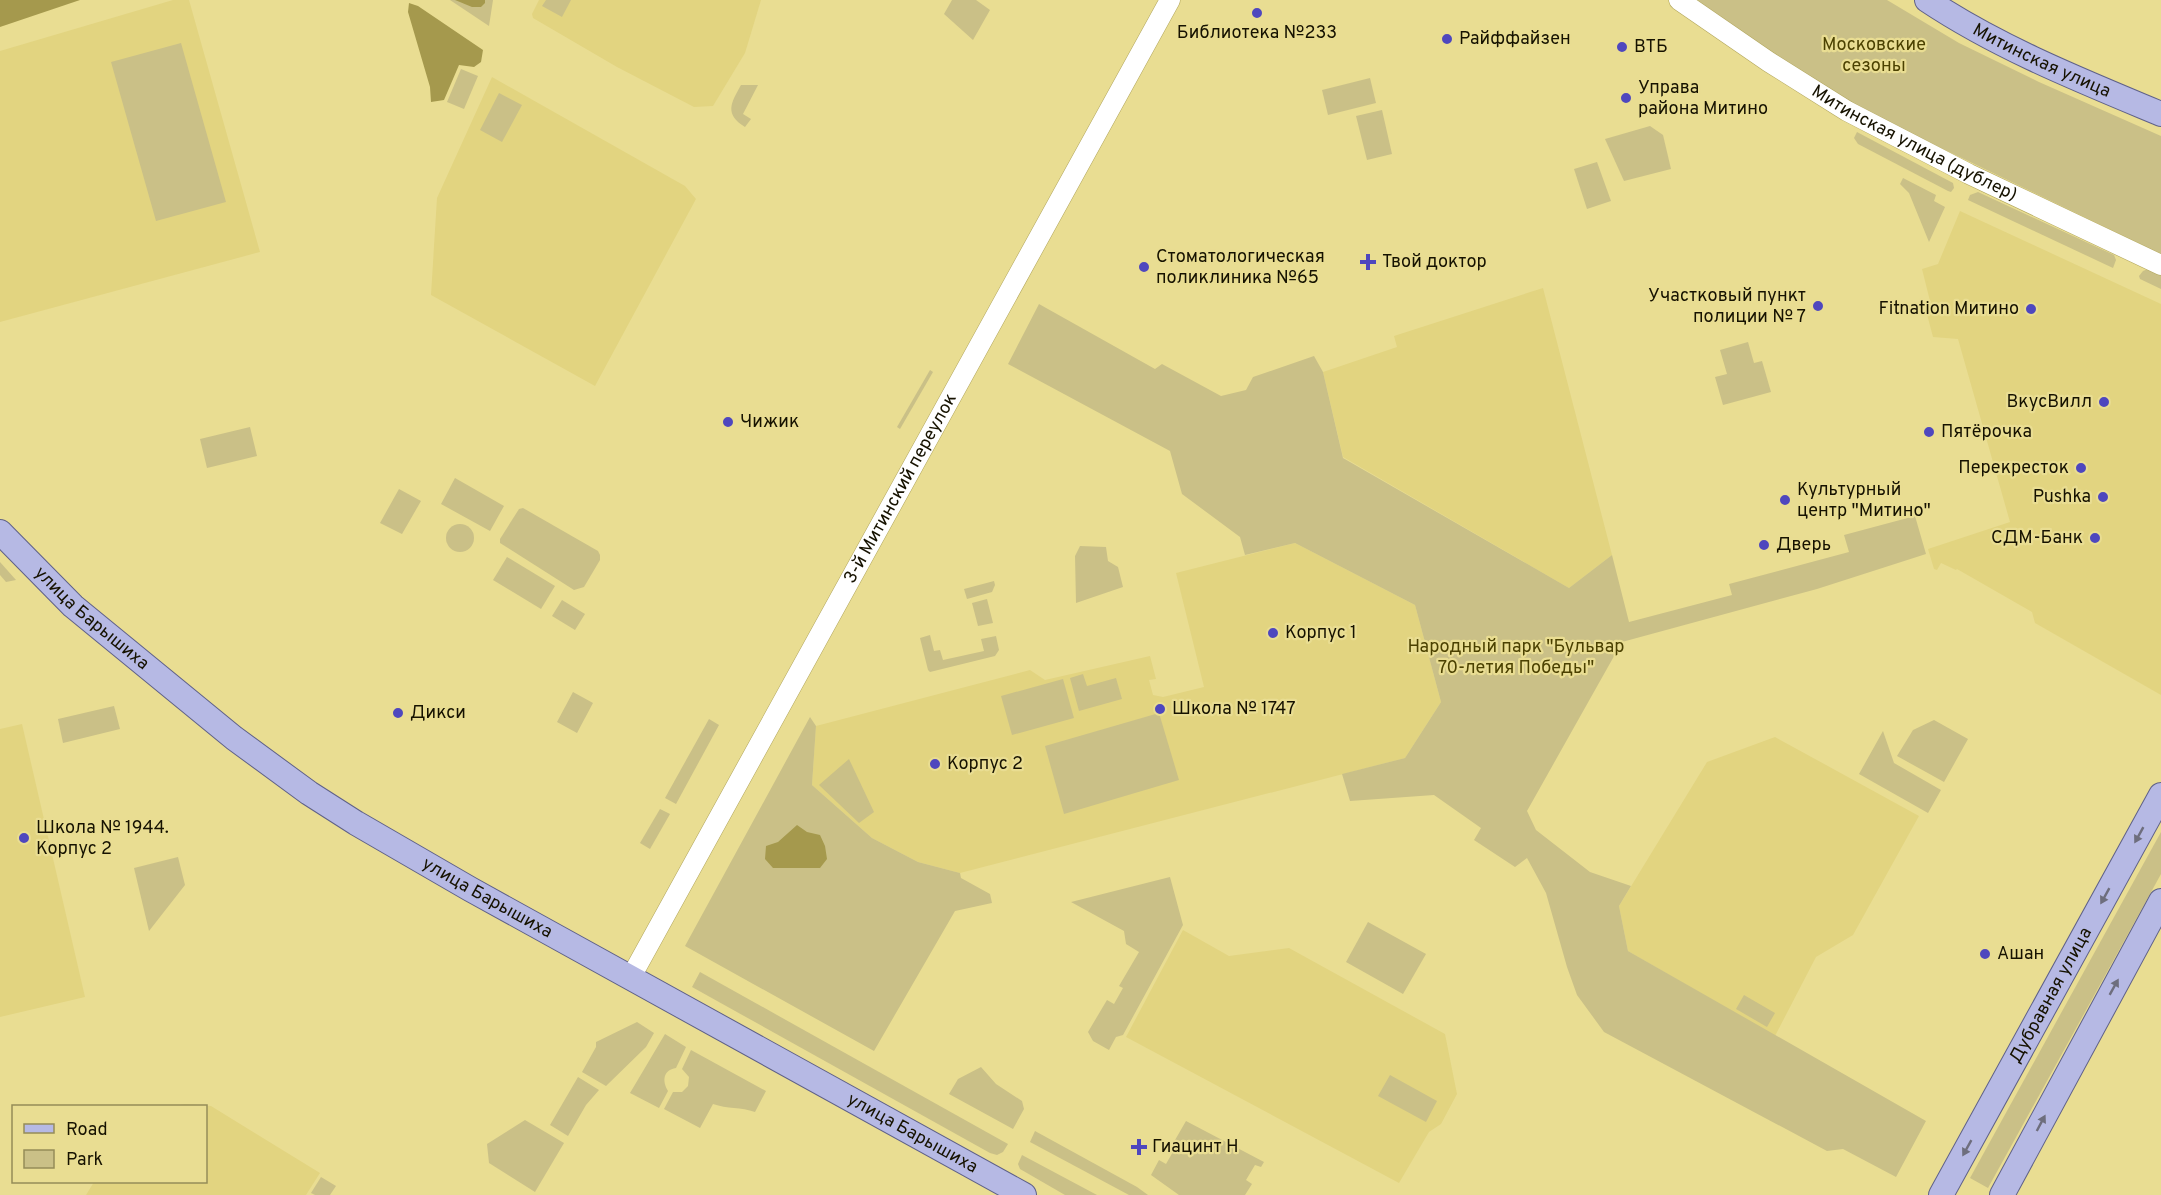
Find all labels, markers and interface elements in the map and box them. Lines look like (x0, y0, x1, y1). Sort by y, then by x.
marker: Библиотека №233 (1250, 6, 1264, 20)
street label: Митинская улица (1969, 19, 2114, 103)
place label: Библиотека №233 (1177, 22, 1337, 45)
place label: Райффайзен (1459, 28, 1571, 51)
marker: Райффайзен (1440, 32, 1454, 46)
park label: Московские сезоны (1822, 34, 1926, 78)
place label: ВТБ (1634, 36, 1668, 59)
marker: ВТБ (1615, 40, 1629, 54)
place label: Управа района Митино (1638, 77, 1768, 121)
street label: Митинская улица (дублер) (1807, 80, 2021, 207)
marker: Управа района Митино (1619, 91, 1633, 105)
place label: Стоматологическая поликлиника №65 (1156, 246, 1325, 290)
place label: Твой доктор (1382, 251, 1487, 274)
marker: Твой доктор (1359, 253, 1377, 271)
marker: Стоматологическая поликлиника №65 (1137, 260, 1151, 274)
place label: Участковый пункт полиции № 7 (1648, 285, 1806, 329)
place label: Fitnation Митино (1879, 298, 2019, 321)
marker: Участковый пункт полиции № 7 (1811, 299, 1825, 313)
marker: Fitnation Митино (2024, 302, 2038, 316)
street label: 3-й Митинский переулок (839, 389, 962, 588)
place label: ВкусВилл (2007, 391, 2092, 414)
marker: ВкусВилл (2097, 395, 2111, 409)
place label: Чижик (740, 411, 799, 434)
marker: Чижик (721, 415, 735, 429)
place label: Пятёрочка (1941, 421, 2032, 444)
marker: Пятёрочка (1922, 425, 1936, 439)
place label: Перекресток (1958, 457, 2069, 480)
marker: Перекресток (2074, 461, 2088, 475)
place label: Культурный центр "Митино" (1797, 479, 1931, 523)
place label: Pushka (2033, 486, 2091, 509)
marker: Pushka (2096, 490, 2110, 504)
marker: Культурный центр "Митино" (1778, 493, 1792, 507)
place label: СДМ-Банк (1991, 527, 2083, 550)
marker: СДМ-Банк (2088, 531, 2102, 545)
place label: Дверь (1776, 534, 1831, 557)
marker: Дверь (1757, 538, 1771, 552)
street label: улица Барышиха (29, 562, 154, 675)
place label: Корпус 1 (1285, 622, 1357, 645)
marker: Корпус 1 (1266, 626, 1280, 640)
park label: Народный парк "Бульвар 70-летия Победы" (1408, 636, 1624, 680)
place label: Школа № 1747 (1172, 698, 1296, 721)
place label: Дикси (410, 702, 466, 725)
marker: Школа № 1747 (1153, 702, 1167, 716)
marker: Дикси (391, 706, 405, 720)
place label: Корпус 2 (947, 753, 1023, 776)
marker: Корпус 2 (928, 757, 942, 771)
place label: Школа № 1944. Корпус 2 (36, 817, 169, 861)
one-way arrow (2134, 826, 2144, 843)
marker: Школа № 1944. Корпус 2 (17, 831, 31, 845)
street label: улица Барышиха (418, 852, 556, 944)
one-way arrow (2100, 888, 2110, 905)
street label: Дубравная улица (2004, 923, 2098, 1067)
place label: Ашан (1997, 943, 2044, 966)
marker: Ашан (1978, 947, 1992, 961)
one-way arrow (2109, 978, 2119, 995)
street label: улица Барышиха (843, 1088, 982, 1179)
legend (12, 1105, 207, 1183)
one-way arrow (2036, 1114, 2046, 1131)
text: Road (66, 1119, 108, 1142)
place label: Гиацинт Н (1152, 1136, 1239, 1159)
marker: Гиацинт Н (1130, 1138, 1148, 1156)
one-way arrow (1961, 1140, 1972, 1156)
text: Park (66, 1149, 103, 1172)

